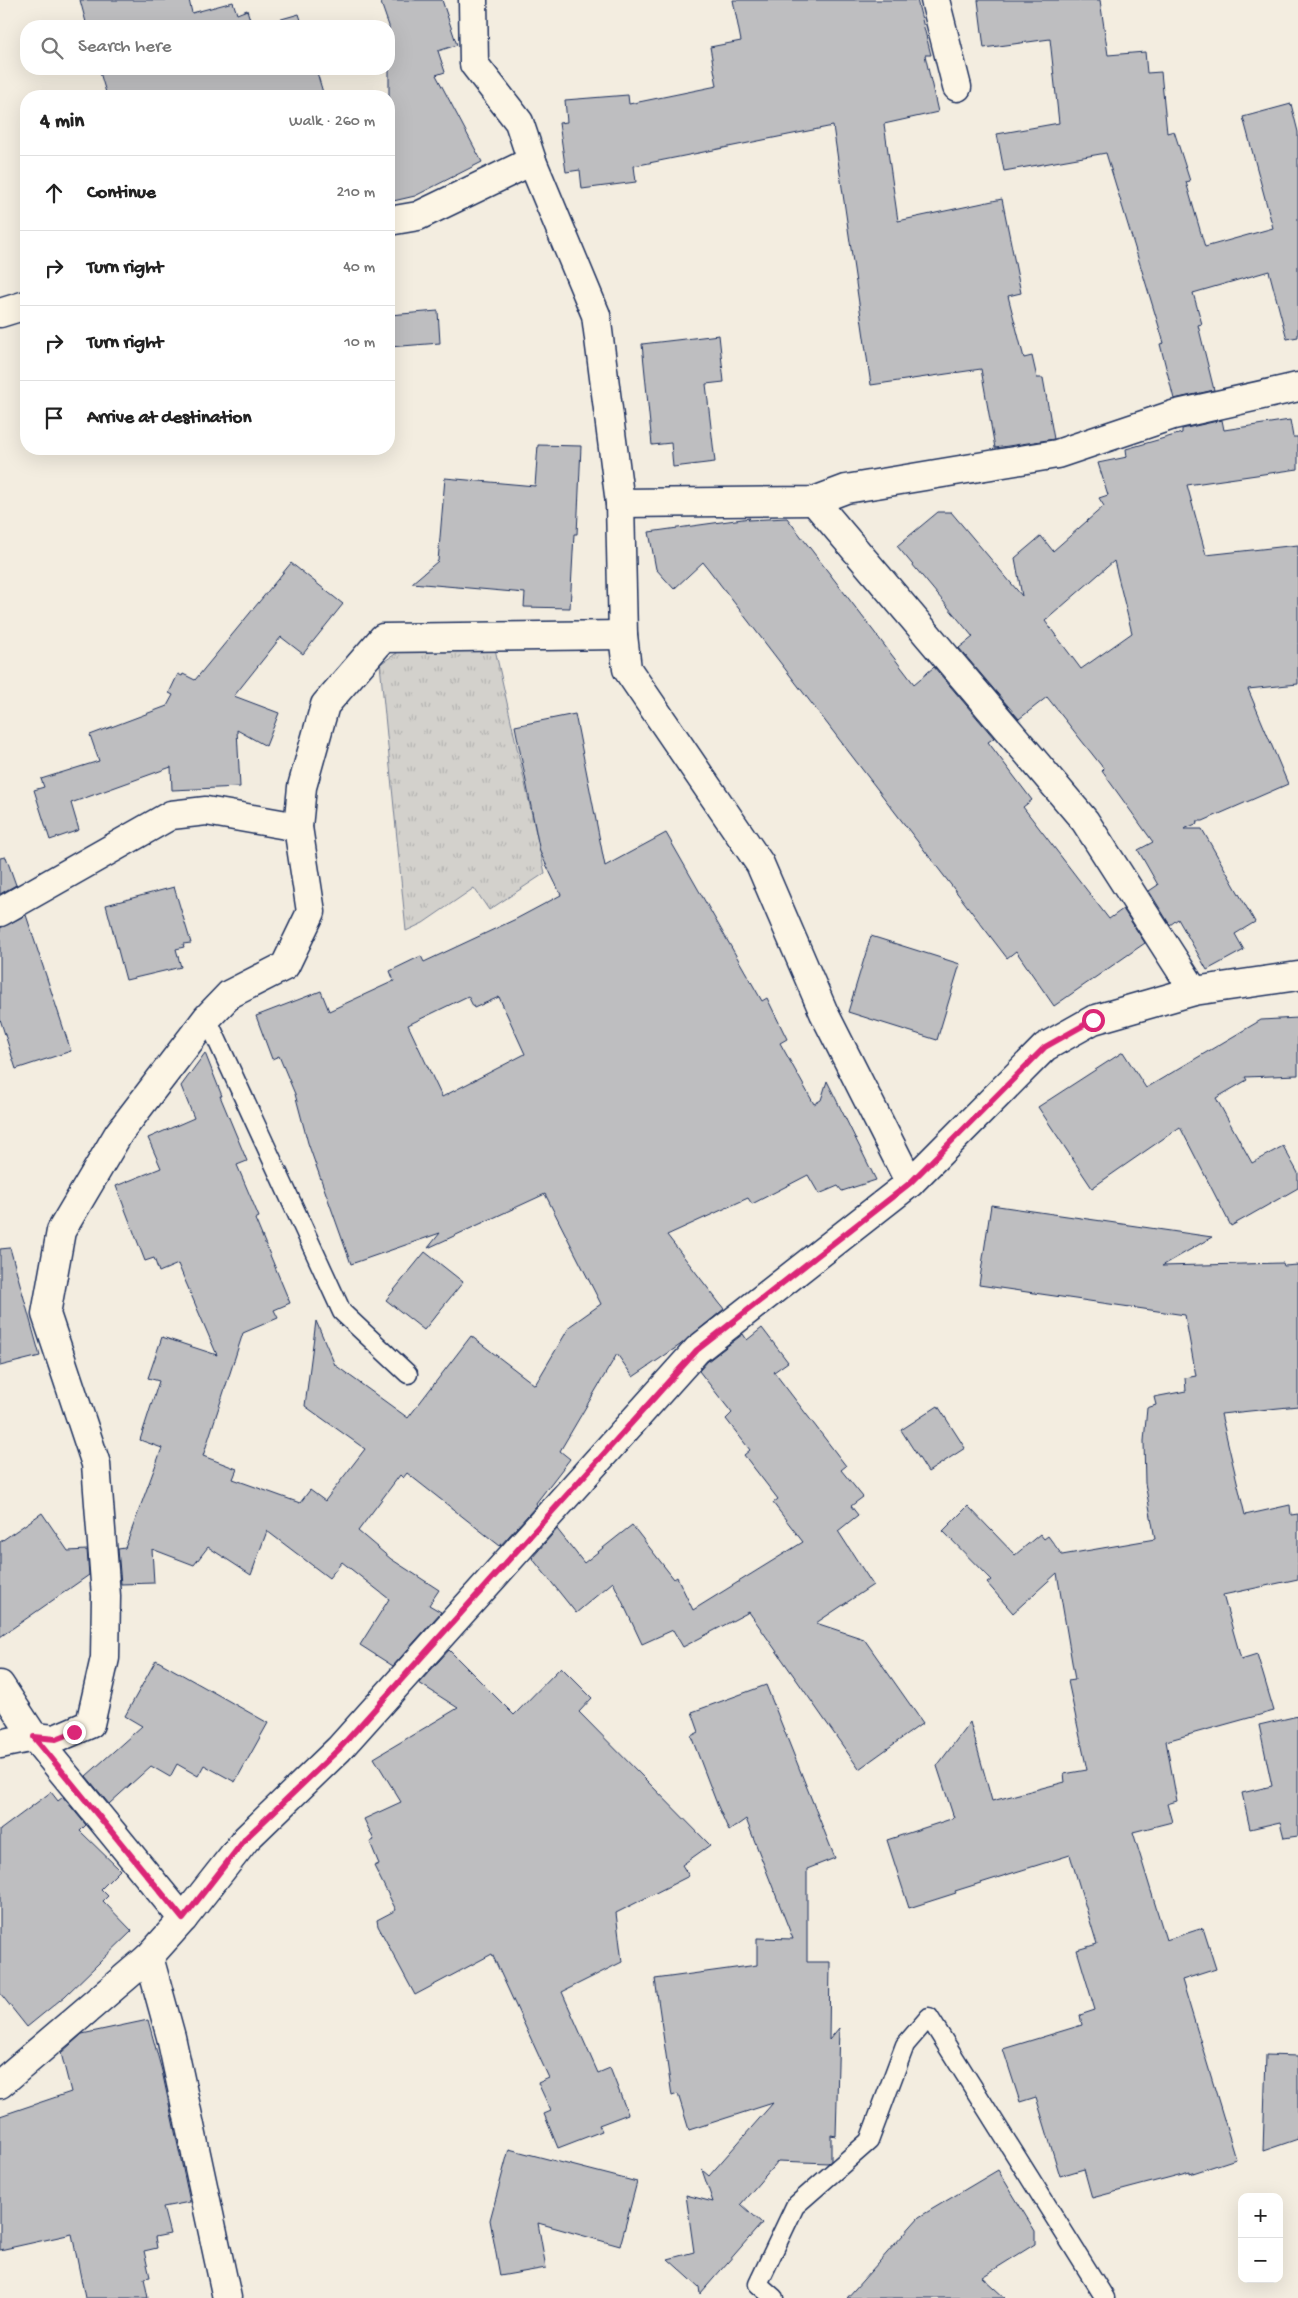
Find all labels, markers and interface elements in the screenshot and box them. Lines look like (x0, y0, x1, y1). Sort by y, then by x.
search box (20, 20, 395, 75)
icon: search (38, 34, 66, 62)
text: Search here (78, 36, 172, 59)
text: 4 min (40, 110, 84, 135)
text: Walk · 260 m (289, 113, 375, 132)
icon: ahead (40, 179, 68, 207)
text: Continue (87, 182, 156, 205)
text: 210 m (336, 184, 375, 203)
icon: right (40, 254, 68, 282)
text: Turn right (87, 257, 163, 280)
text: 40 m (343, 259, 375, 278)
icon: right (40, 329, 68, 357)
text: Turn right (87, 332, 163, 355)
text: 10 m (344, 334, 375, 353)
icon: arrive (40, 404, 68, 432)
text: Arrive at destination (87, 407, 251, 430)
route start (1082, 1009, 1105, 1032)
route end (63, 1721, 86, 1744)
map controls (1238, 2193, 1283, 2283)
button: + (1238, 2193, 1283, 2238)
button: − (1238, 2238, 1283, 2283)

